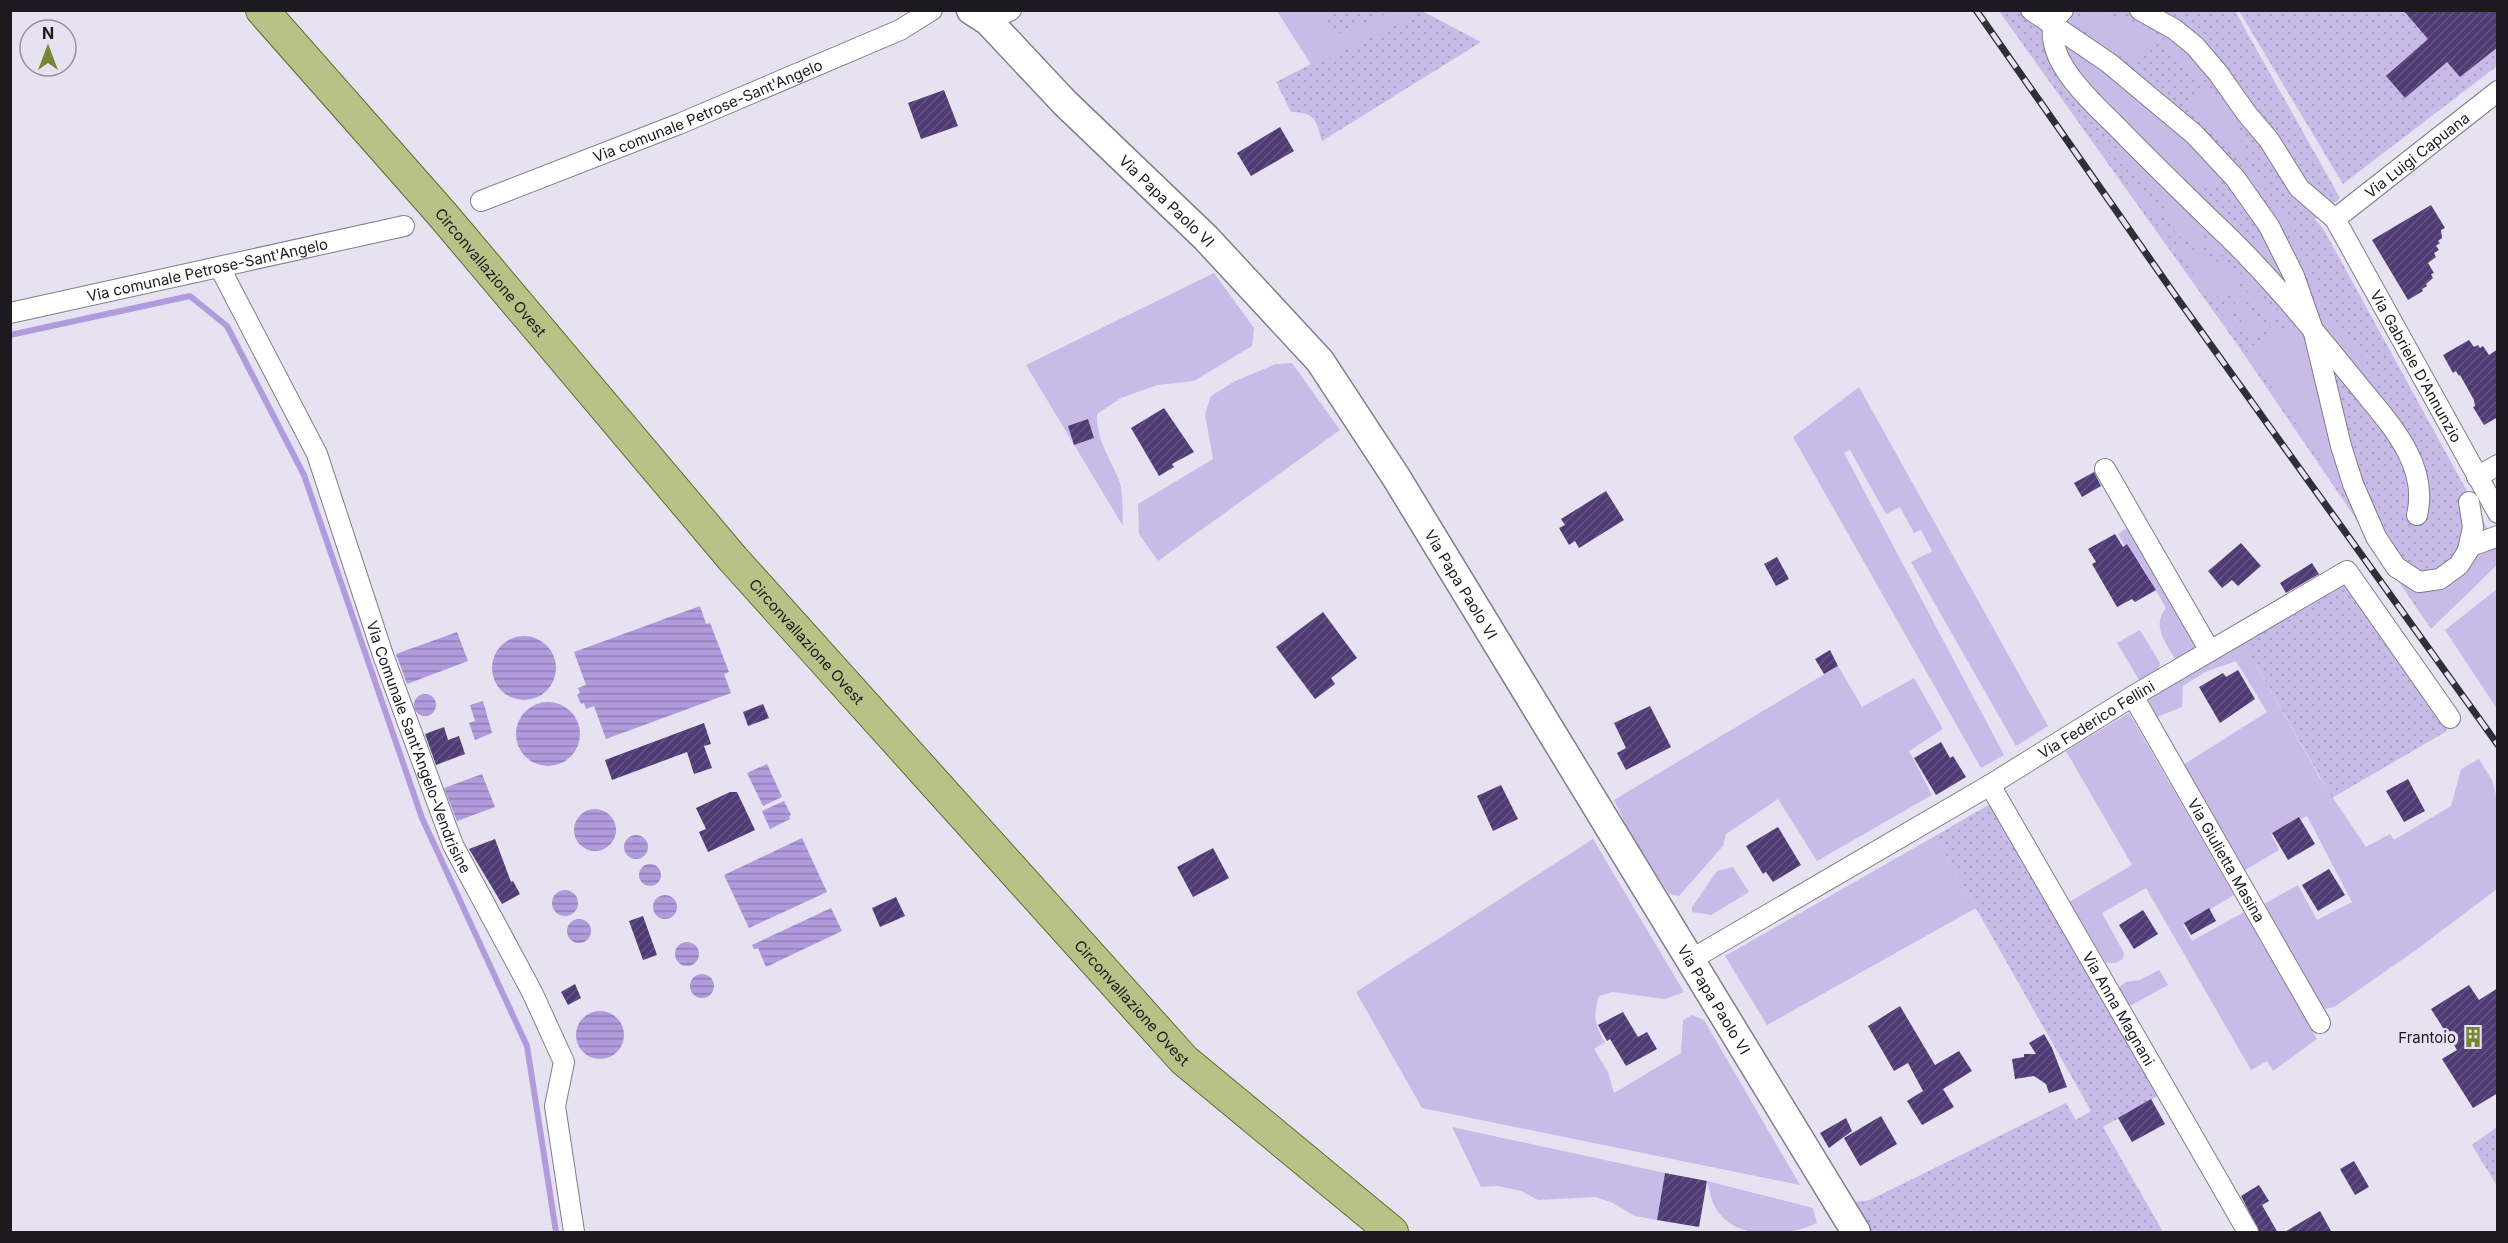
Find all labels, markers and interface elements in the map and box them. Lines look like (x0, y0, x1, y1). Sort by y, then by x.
north arrow (18, 18, 78, 78)
text: N (42, 23, 54, 43)
street label: Via comunale Petrose-Sant'Angelo (590, 55, 825, 166)
street label: Via Luigi Capuana (2361, 108, 2473, 202)
street label: Via Papa Paolo VI (1115, 151, 1219, 251)
street label: Circonvallazione Ovest (431, 204, 551, 340)
street label: Via comunale Petrose-Sant'Angelo (85, 234, 330, 305)
street label: Via Gabriele D'Annunzio (2367, 287, 2466, 446)
street label: Via Papa Paolo VI (1421, 526, 1502, 643)
street label: Circonvallazione Ovest (745, 574, 869, 708)
street label: Via Comunale Sant'Angelo-Vendrisine (363, 618, 476, 876)
street label: Via Federico Fellini (2034, 676, 2158, 762)
street label: Via Giulietta Masina (2184, 795, 2270, 925)
street label: Circonvallazione Ovest (1071, 936, 1193, 1070)
street label: Via Papa Paolo VI (1674, 941, 1755, 1058)
street label: Via Anna Magnani (2079, 948, 2159, 1069)
building icon: Frantoio (2461, 1025, 2485, 1049)
place label: Frantoio (2398, 1028, 2456, 1047)

